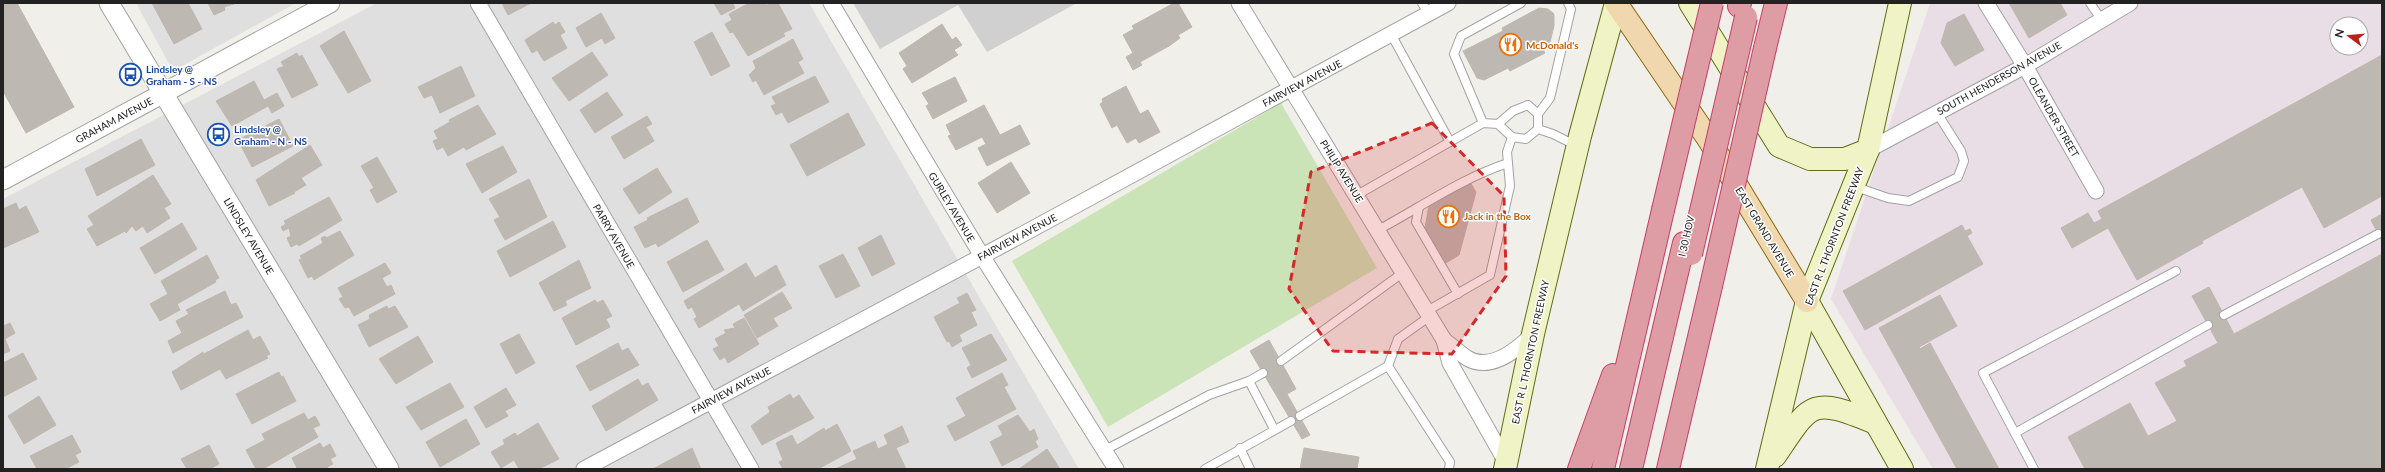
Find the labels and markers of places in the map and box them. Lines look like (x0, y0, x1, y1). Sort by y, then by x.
restaurant icon: McDonald's (1498, 32, 1524, 58)
place label: McDonald's (1526, 39, 1579, 51)
bus stop icon: Lindsley @ Graham - S - NS (117, 62, 143, 88)
place label: Lindsley @ Graham - S - NS (146, 63, 217, 87)
bus stop icon: Lindsley @ Graham - N - NS (205, 122, 231, 148)
place label: Lindsley @ Graham - N - NS (234, 123, 308, 147)
restaurant icon: Jack in the Box (1435, 203, 1461, 229)
place label: Jack in the Box (1464, 210, 1532, 222)

